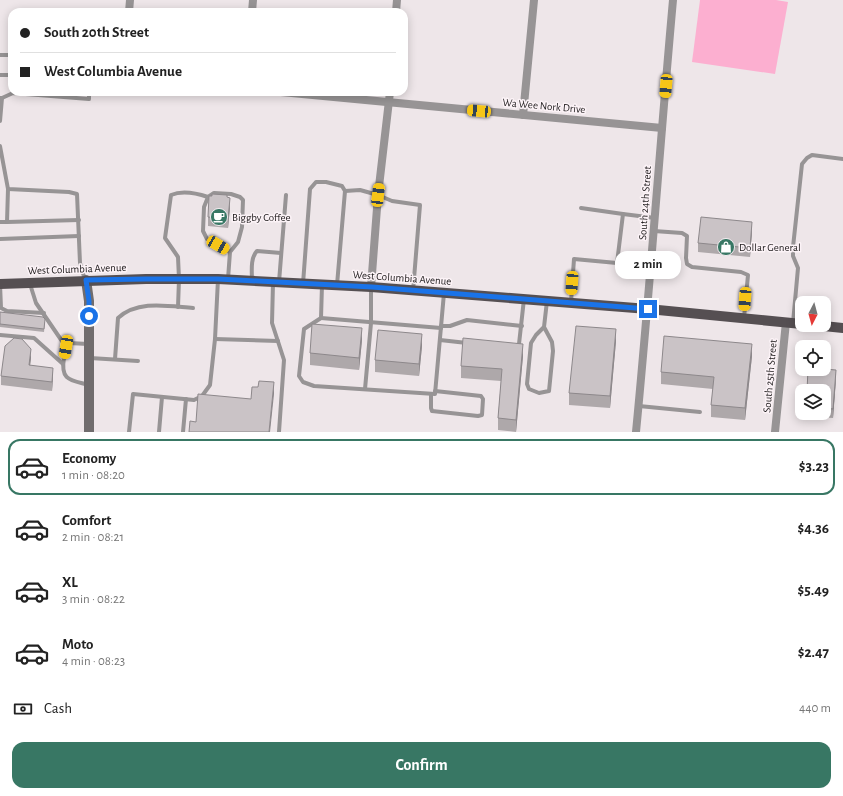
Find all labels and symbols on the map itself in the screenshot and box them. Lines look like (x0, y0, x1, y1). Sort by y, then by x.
car (659, 74, 673, 98)
street label: Wa Wee Nork Drive (502, 97, 586, 115)
car (467, 104, 491, 118)
street label: South 24th Street (637, 165, 653, 240)
car (371, 182, 385, 208)
cafe icon: Biggby Coffee (209, 207, 229, 227)
place label: Biggby Coffee (232, 212, 291, 223)
car (205, 234, 231, 256)
shop icon: Dollar General (716, 237, 736, 257)
place label: Dollar General (739, 242, 801, 253)
callout: 2 min (615, 251, 681, 279)
street label: West Columbia Avenue (27, 262, 127, 276)
street label: West Columbia Avenue (352, 269, 452, 287)
car (565, 271, 579, 295)
car (738, 287, 752, 311)
north arrow (795, 296, 831, 332)
route end (639, 300, 657, 318)
route start (80, 307, 98, 325)
car (58, 334, 74, 360)
street label: South 25th Street (761, 338, 779, 413)

